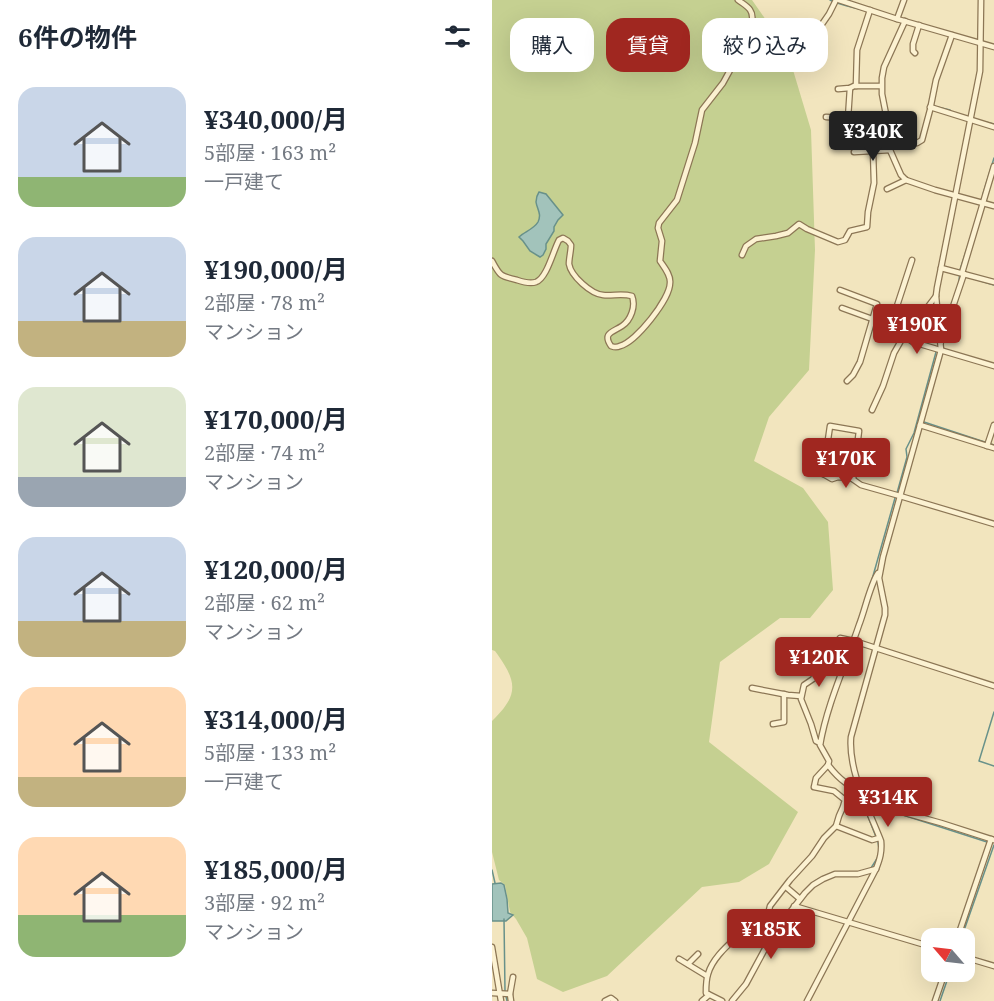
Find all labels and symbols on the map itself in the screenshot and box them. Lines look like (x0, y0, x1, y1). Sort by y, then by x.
pin: ¥340K (831, 111, 915, 162)
pin: ¥190K (875, 304, 959, 355)
pin: ¥170K (804, 438, 888, 489)
pin: ¥120K (777, 637, 861, 688)
pin: ¥314K (846, 777, 930, 828)
pin: ¥185K (729, 909, 813, 960)
north arrow (921, 928, 975, 982)

